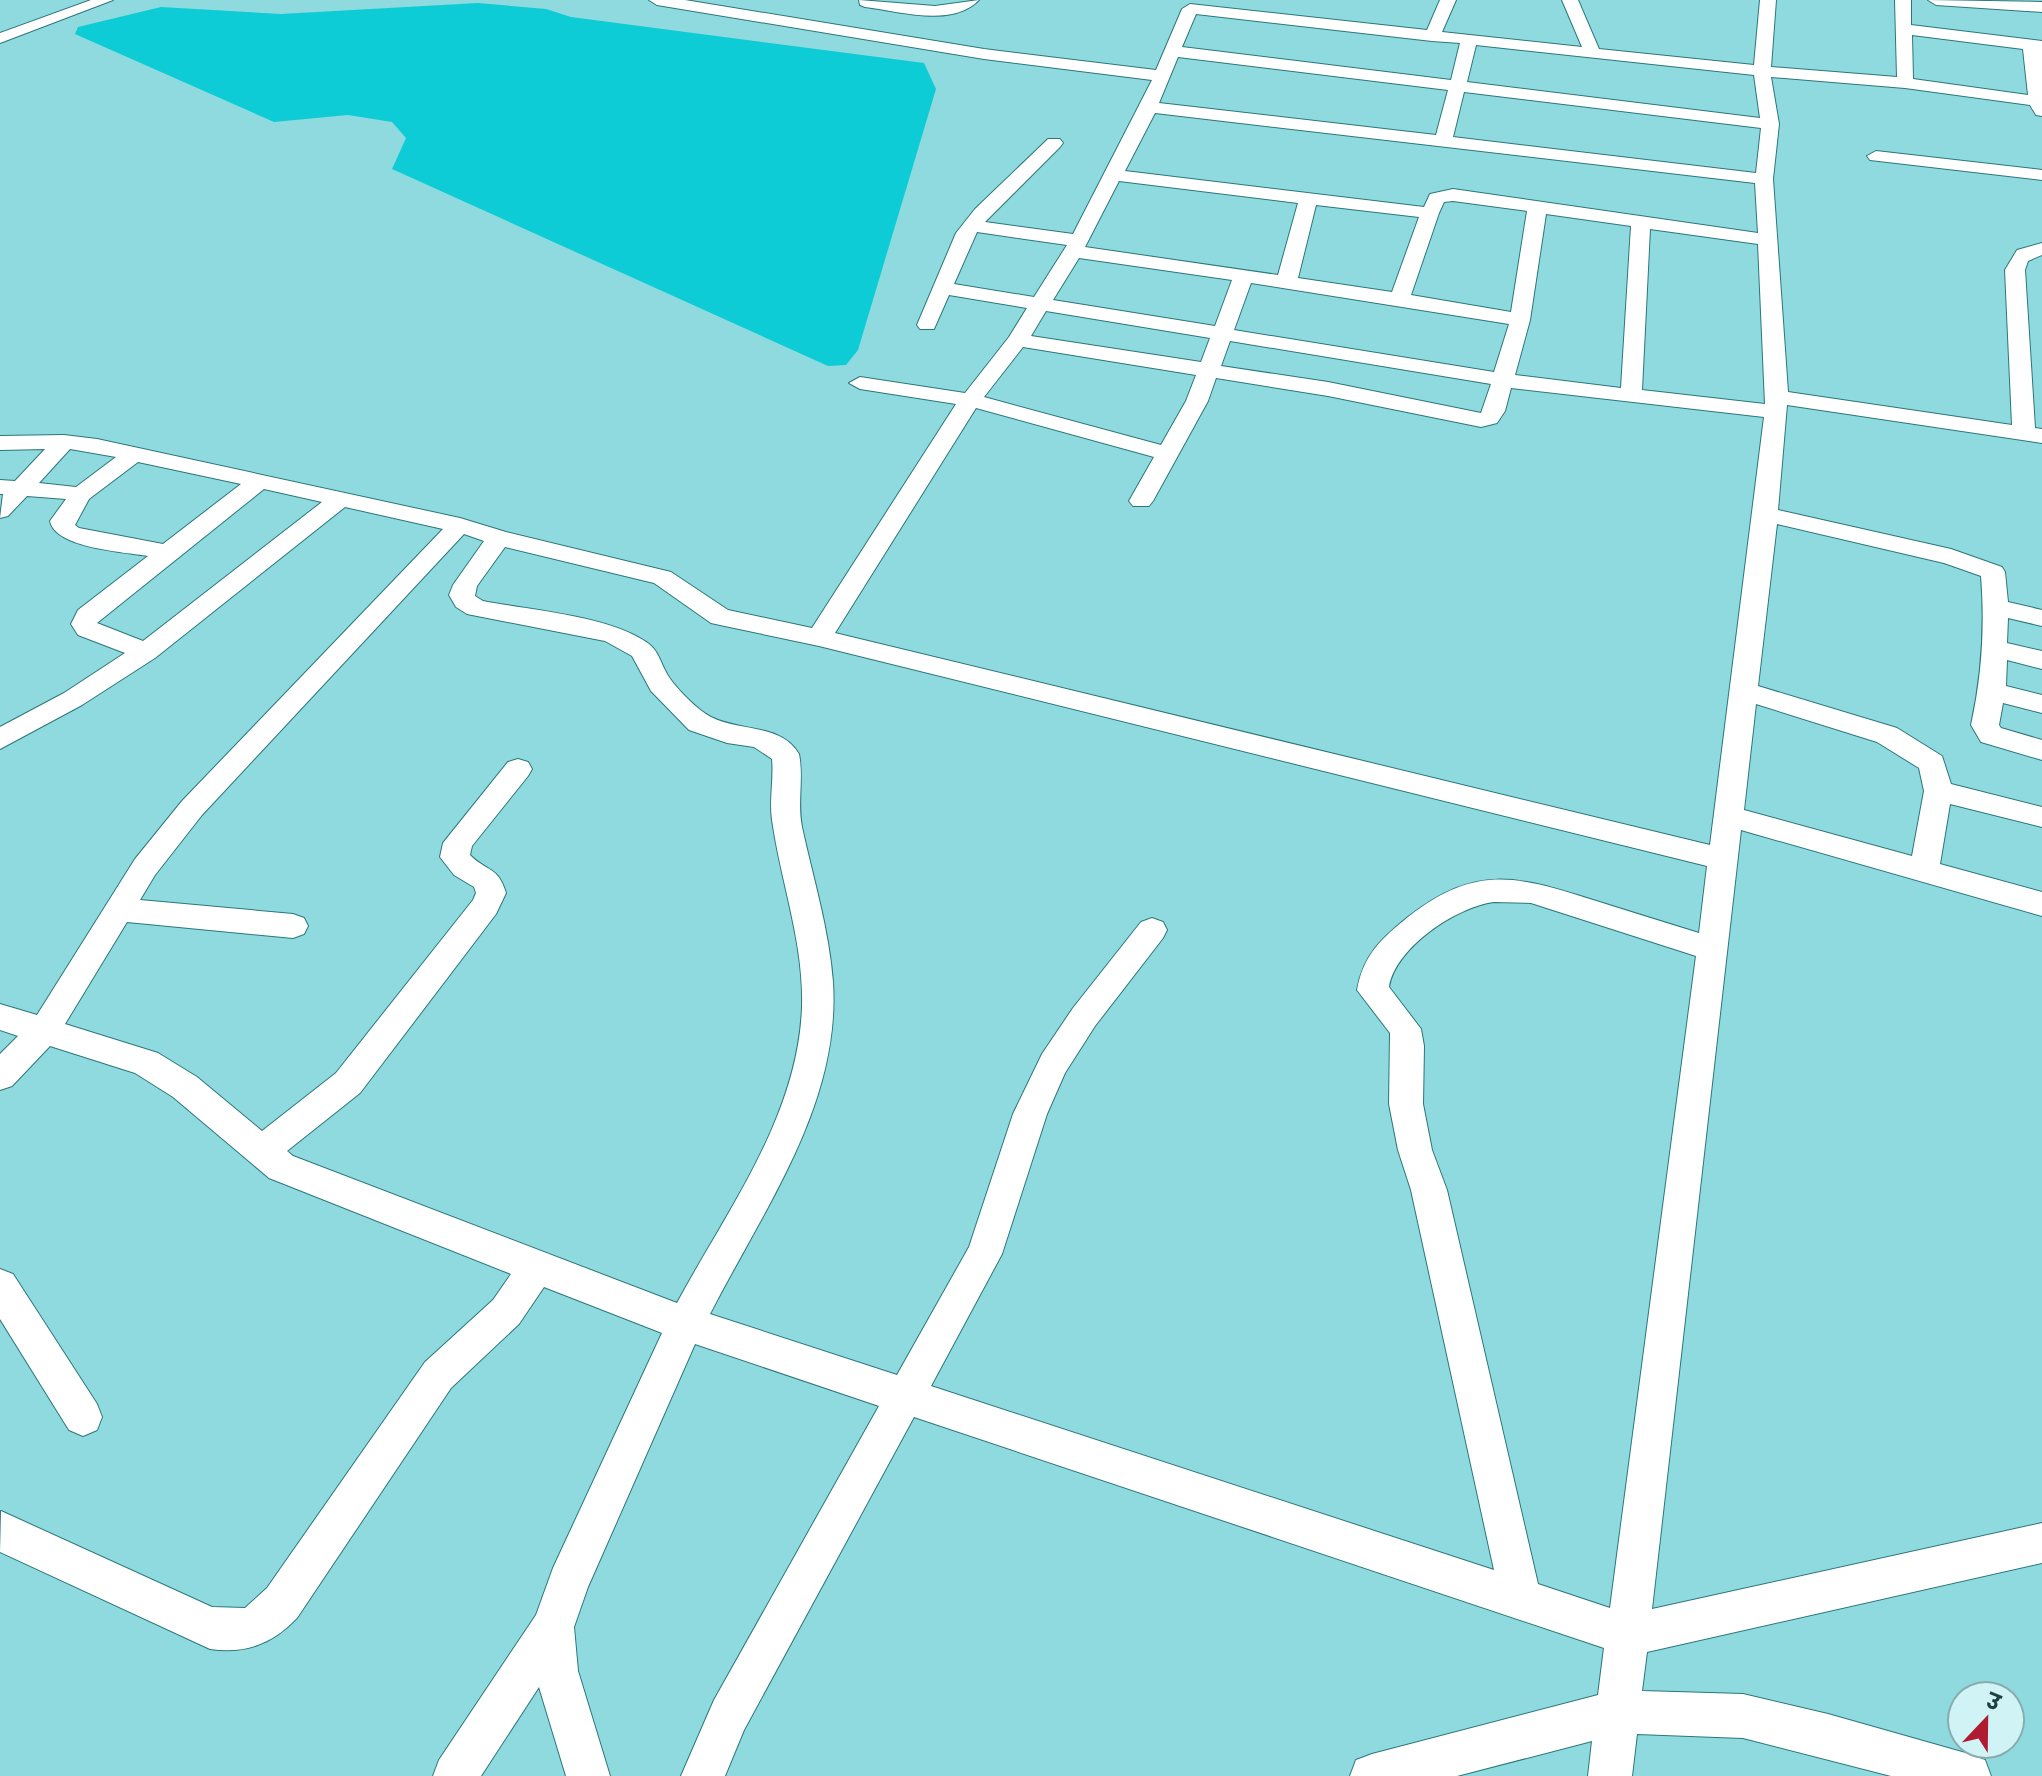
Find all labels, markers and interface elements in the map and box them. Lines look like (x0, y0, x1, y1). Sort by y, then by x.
north arrow (1946, 1680, 2026, 1760)
text: उ (1981, 1685, 2005, 1719)

